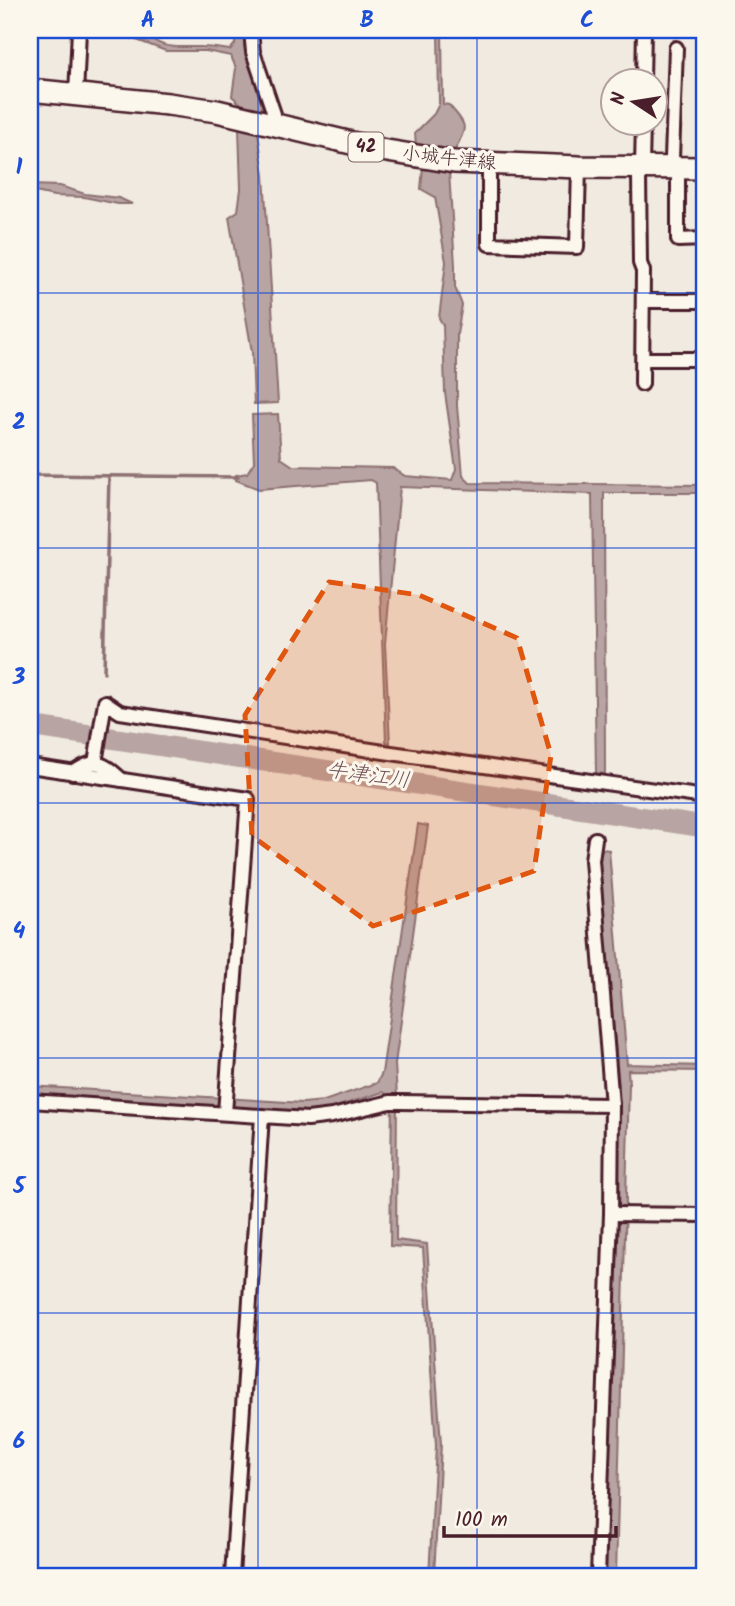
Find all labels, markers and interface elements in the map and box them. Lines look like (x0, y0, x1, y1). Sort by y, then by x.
text: A (141, 3, 155, 39)
text: B (360, 3, 374, 39)
text: C (580, 3, 594, 39)
north arrow (598, 66, 668, 136)
text: N (603, 90, 635, 108)
road number: 42 (348, 132, 384, 162)
street label: 小城牛津線 (400, 139, 498, 179)
text: 1 (16, 150, 23, 186)
text: 2 (12, 405, 26, 441)
text: 3 (12, 660, 26, 696)
water label: 牛津江川 (324, 754, 412, 798)
text: 4 (13, 914, 26, 950)
text: 5 (12, 1169, 27, 1205)
text: 6 (13, 1424, 25, 1460)
scale bar (444, 1494, 616, 1538)
text: 100 m (455, 1504, 508, 1537)

